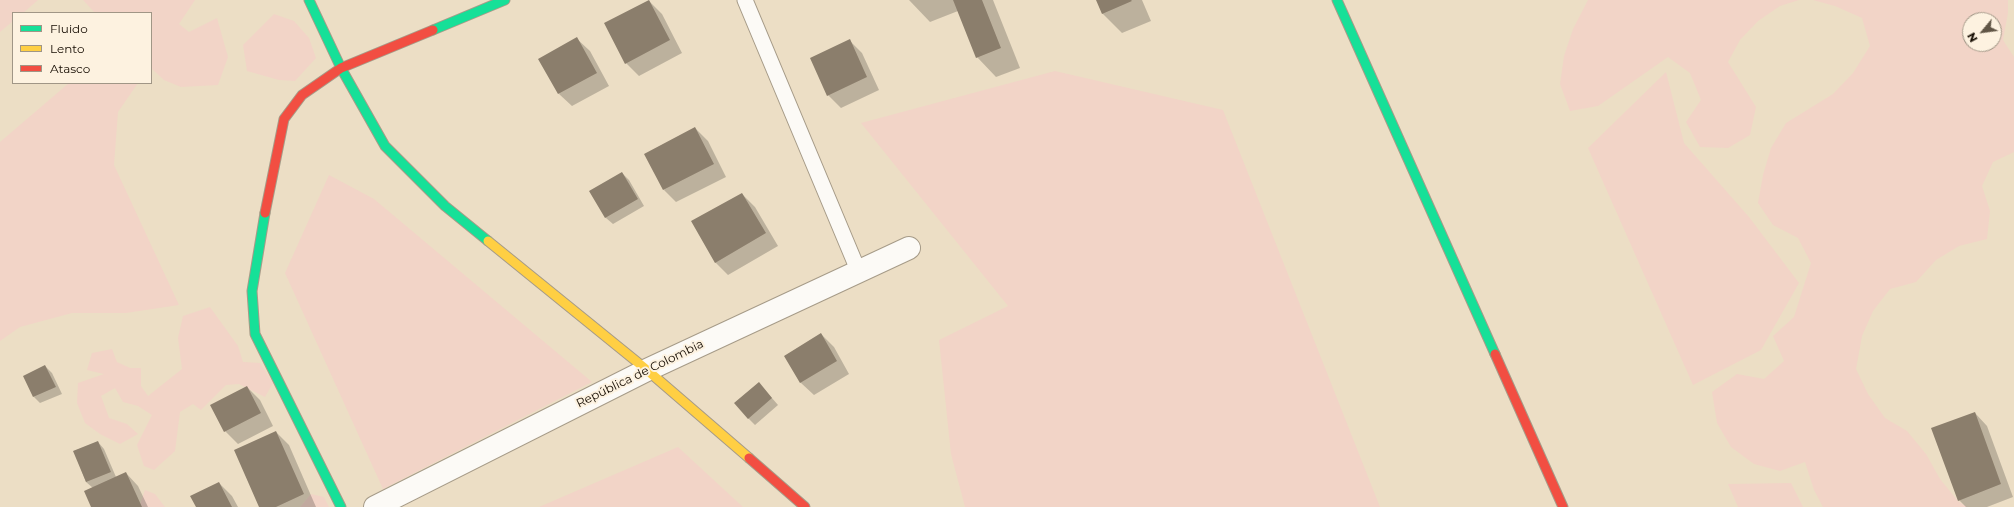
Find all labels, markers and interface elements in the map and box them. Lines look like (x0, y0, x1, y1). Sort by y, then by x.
legend (12, 12, 152, 84)
north arrow (1962, 12, 2002, 52)
text: Fluido (50, 21, 88, 36)
text: N (1964, 30, 1981, 45)
text: Lento (50, 41, 85, 56)
text: Atasco (50, 61, 90, 76)
street label: República de Colombia (574, 337, 706, 411)

